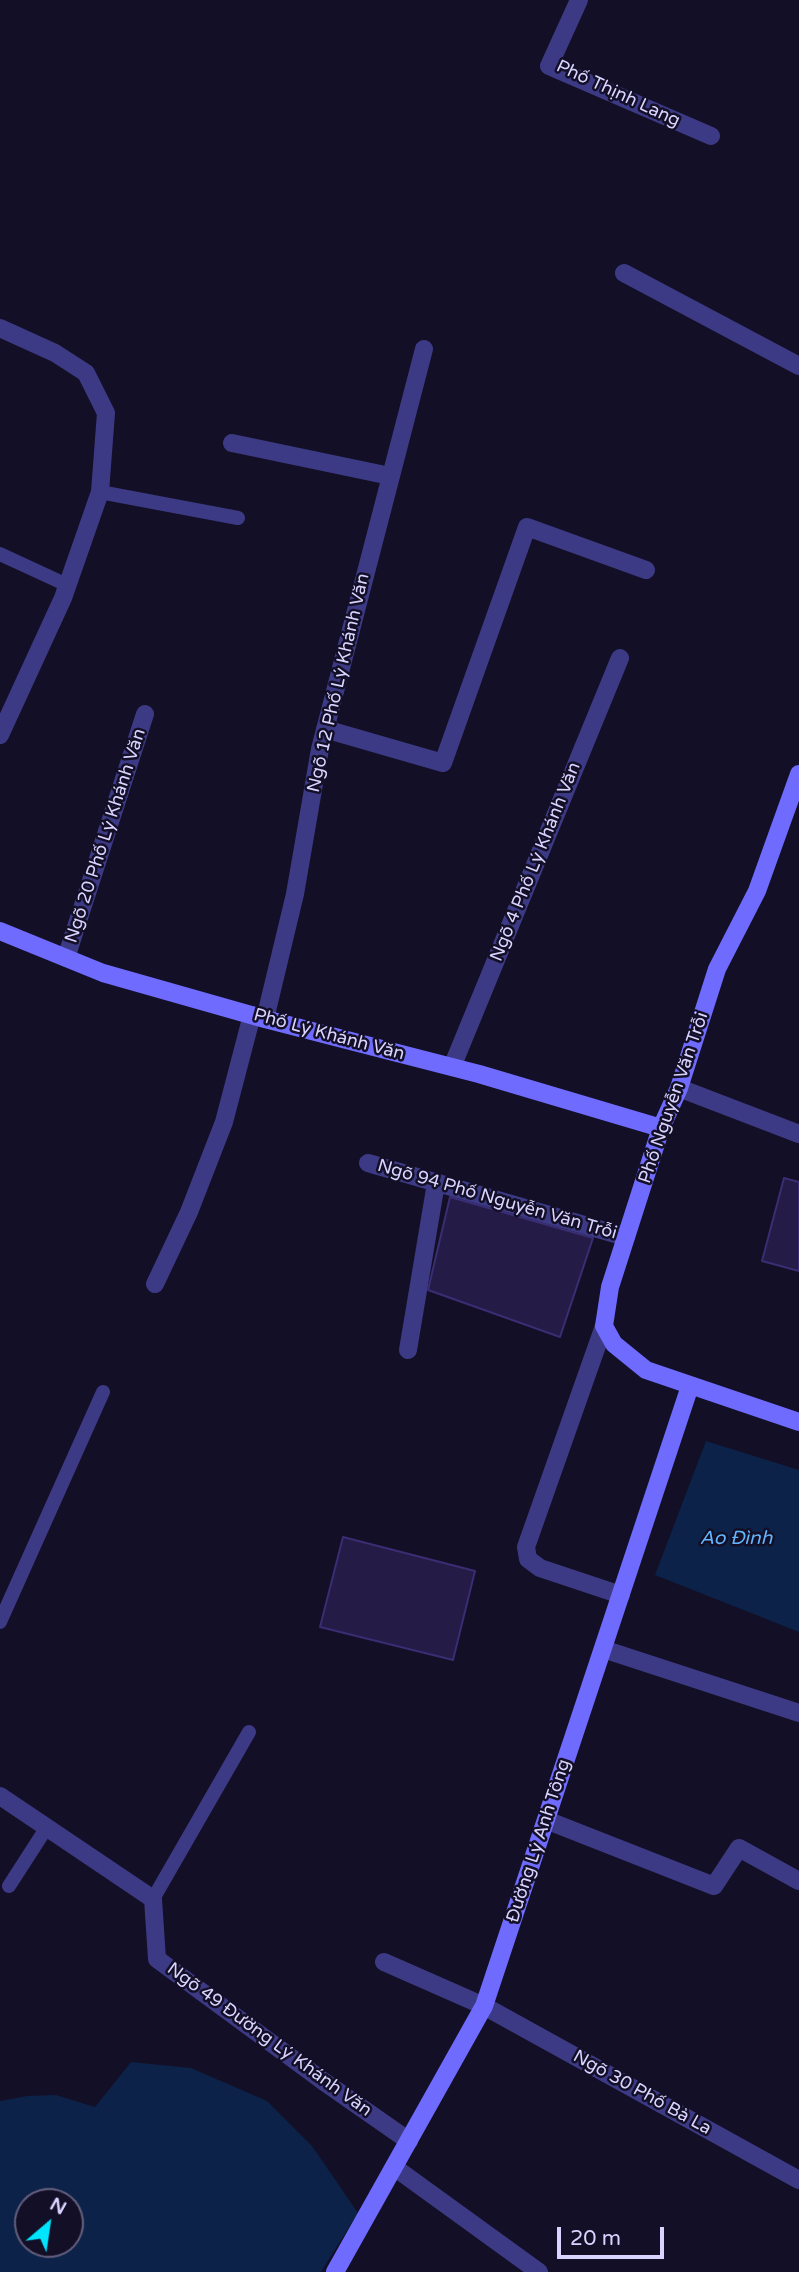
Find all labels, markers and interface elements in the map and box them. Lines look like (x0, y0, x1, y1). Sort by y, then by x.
street label: Phố Thịnh Lang (553, 56, 683, 132)
street label: Ngõ 12 Phố Lý Khánh Văn (303, 571, 375, 795)
street label: Ngõ 20 Phố Lý Khánh Văn (61, 726, 151, 946)
street label: Ngõ 4 Phố Lý Khánh Văn (486, 759, 586, 965)
street label: Phố Lý Khánh Văn (251, 1004, 407, 1066)
street label: Phố Nguyễn Văn Trỗi (635, 1010, 713, 1186)
street label: Ngõ 94 Phố Nguyễn Văn Trỗi (375, 1155, 619, 1245)
water label: Ao Đình (700, 1528, 772, 1550)
street label: Đường Lý Anh Tông (502, 1757, 576, 1925)
street label: Ngõ 49 Đường Lý Khánh Văn (162, 1958, 376, 2122)
street label: Ngõ 30 Phố Bà La (569, 2046, 715, 2140)
north arrow (14, 2188, 84, 2258)
text: N (46, 2193, 70, 2220)
scale bar (561, 2212, 668, 2256)
text: 20 m (570, 2226, 621, 2251)

